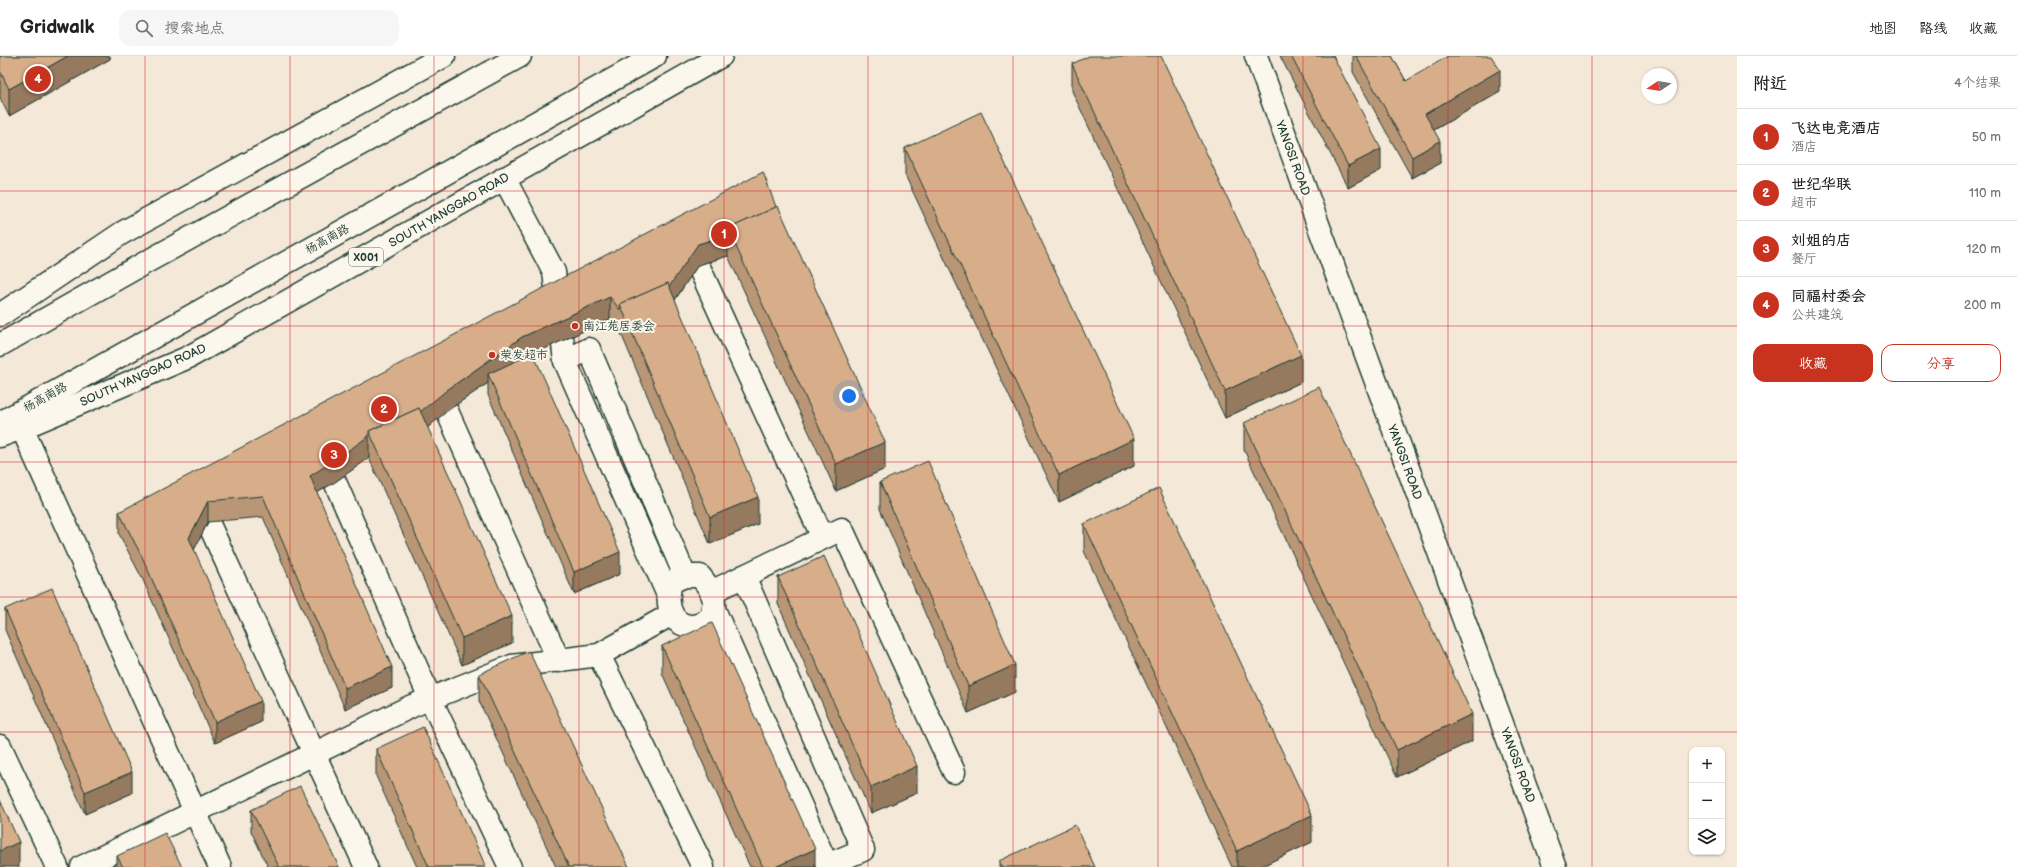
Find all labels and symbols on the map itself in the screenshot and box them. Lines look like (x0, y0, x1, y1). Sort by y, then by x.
pin: 4 (25, 64, 51, 94)
north arrow (1641, 68, 1677, 104)
street label: YANGSI ROAD (1272, 118, 1313, 198)
street label: SOUTH YANGGAO ROAD (386, 170, 512, 251)
pin: 1 (711, 219, 737, 249)
street label: 杨高南路 (303, 221, 352, 258)
road number: X001 (349, 248, 383, 266)
place label: 南江苑居委会 (583, 319, 655, 334)
marker: 南江苑居委会 (570, 321, 580, 331)
street label: SOUTH YANGGAO ROAD (78, 341, 209, 410)
place label: 荣发超市 (500, 348, 548, 363)
marker: 荣发超市 (487, 350, 497, 360)
street label: 杨高南路 (21, 379, 70, 416)
your location (839, 386, 859, 406)
pin: 2 (371, 394, 397, 424)
street label: YANGSI ROAD (1384, 422, 1425, 502)
pin: 3 (321, 440, 347, 470)
street label: YANGSI ROAD (1497, 725, 1538, 805)

